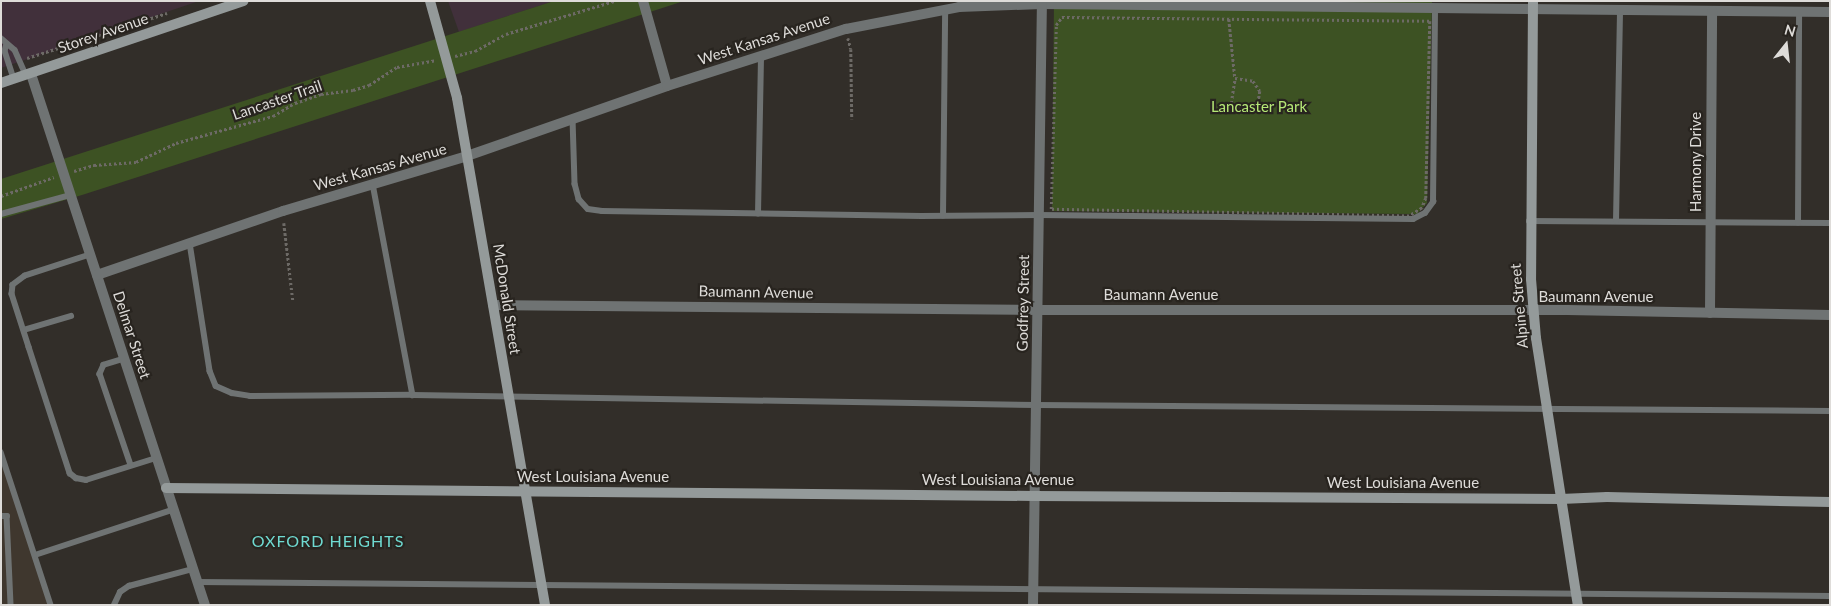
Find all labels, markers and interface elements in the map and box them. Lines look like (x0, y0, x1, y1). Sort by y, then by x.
street label: Storey Avenue (55, 9, 151, 57)
street label: West Kansas Avenue (696, 9, 832, 69)
north arrow (1761, 20, 1811, 70)
text: N (1783, 20, 1798, 40)
street label: Lancaster Trail (229, 76, 325, 124)
park label: Lancaster Park (1211, 98, 1307, 116)
street label: Harmony Drive (1687, 112, 1705, 212)
street label: West Kansas Avenue (311, 139, 449, 195)
street label: McDonald Street (489, 242, 525, 356)
street label: Godfrey Street (1013, 254, 1033, 352)
street label: Alpine Street (1506, 263, 1532, 349)
street label: Baumann Avenue (698, 282, 814, 302)
street label: Baumann Avenue (1103, 286, 1219, 304)
street label: Baumann Avenue (1538, 288, 1654, 306)
street label: Delmar Street (109, 289, 155, 381)
street label: West Louisiana Avenue (517, 468, 669, 486)
street label: West Louisiana Avenue (922, 471, 1074, 489)
street label: West Louisiana Avenue (1327, 474, 1479, 492)
district label: OXFORD HEIGHTS (250, 531, 406, 551)

